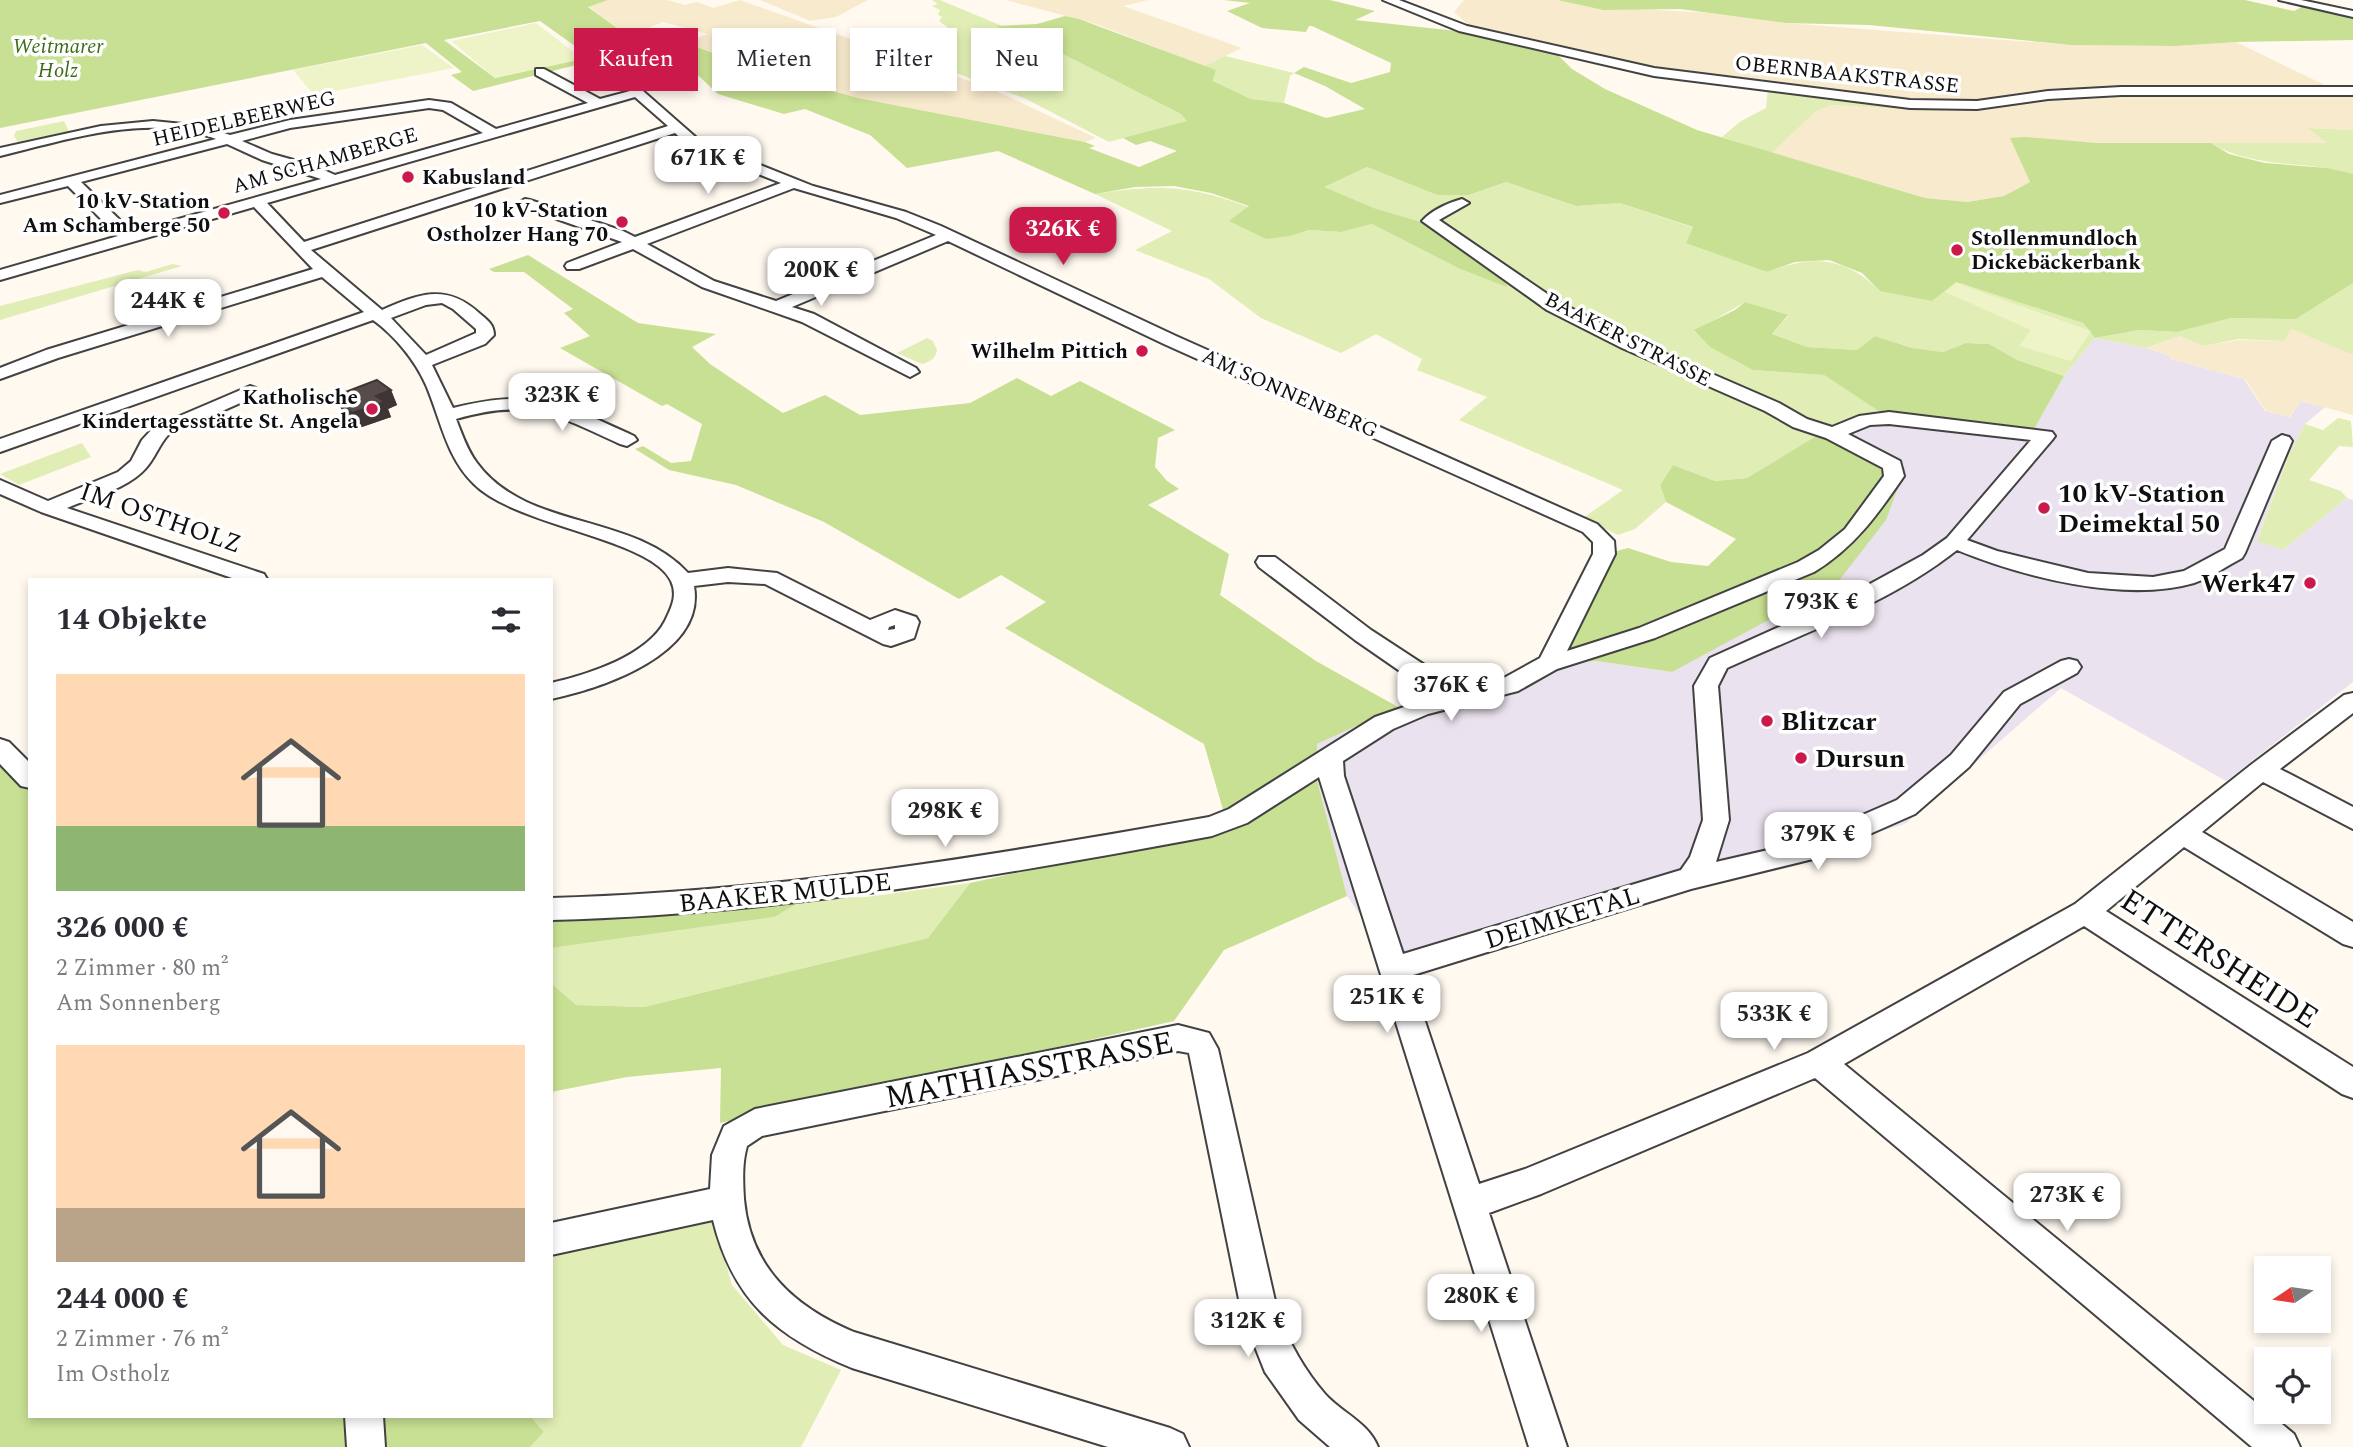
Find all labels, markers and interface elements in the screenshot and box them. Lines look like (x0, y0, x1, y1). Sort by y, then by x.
chip: Kaufen (574, 28, 698, 91)
chip: Mieten (712, 28, 836, 91)
chip: Filter (850, 28, 957, 91)
chip: Neu (971, 28, 1063, 91)
park label: Weitmarer Holz (12, 31, 104, 87)
street label: OBERNBAAKSTRASSE (1733, 47, 1961, 103)
street label: HEIDELBEERWEG (149, 82, 339, 156)
street label: AM SCHAMBERGE (229, 119, 422, 203)
pin: 671K € (651, 136, 765, 196)
text: 671K € (670, 141, 746, 176)
place label: Kabusland (422, 162, 525, 194)
marker: Kabusland (400, 169, 416, 185)
place label: 10 kV-Station Am Schamberge 50 (22, 186, 210, 242)
place label: 10 kV-Station Ostholzer Hang 70 (426, 195, 608, 251)
marker: 10 kV-Station Am Schamberge 50 (216, 205, 232, 221)
pin: 326K € (1006, 208, 1120, 267)
text: 326K € (1025, 212, 1101, 247)
marker: 10 kV-Station Ostholzer Hang 70 (614, 214, 630, 230)
place label: Stollenmundloch Dickebäckerbank (1971, 223, 2141, 279)
marker: Stollenmundloch Dickebäckerbank (1949, 242, 1965, 258)
pin: 200K € (764, 248, 878, 308)
text: 200K € (783, 253, 859, 288)
pin: 244K € (111, 280, 225, 339)
text: 244K € (130, 284, 206, 319)
street label: BAAKER STRASSE (1539, 284, 1716, 396)
place label: Wilhelm Pittich (971, 336, 1128, 368)
street label: AM SONNENBERG (1196, 341, 1383, 447)
marker: Wilhelm Pittich (1134, 343, 1150, 359)
pin: 323K € (505, 374, 619, 433)
text: 323K € (524, 378, 600, 413)
place label: Katholische Kindertagesstätte St. Angela (82, 382, 358, 438)
marker: Katholische Kindertagesstätte St. Angela (364, 401, 380, 417)
street label: IM OSTHOLZ (74, 472, 247, 564)
place label: 10 kV-Station Deimektal 50 (2058, 474, 2225, 544)
marker: 10 kV-Station Deimektal 50 (2036, 500, 2052, 516)
place label: Werk47 (2201, 564, 2296, 604)
marker: Werk47 (2302, 575, 2318, 591)
pin: 793K € (1764, 580, 1878, 640)
text: 793K € (1783, 585, 1859, 620)
text: 14 Objekte (56, 597, 207, 643)
icon: filters (487, 601, 525, 639)
pin: 376K € (1394, 664, 1508, 723)
text: 376K € (1413, 668, 1489, 703)
place label: Blitzcar (1781, 702, 1877, 742)
marker: Blitzcar (1759, 713, 1775, 729)
icon: home (228, 720, 354, 846)
place label: Dursun (1815, 739, 1905, 779)
marker: Dursun (1793, 750, 1809, 766)
pin: 298K € (888, 790, 1002, 849)
text: 298K € (907, 794, 983, 829)
pin: 379K € (1761, 812, 1875, 872)
text: 379K € (1780, 817, 1856, 852)
street label: BAAKER MULDE (677, 862, 893, 924)
street label: DEIMKETAL (1480, 875, 1645, 961)
street label: ETTERSHEIDE (2110, 877, 2328, 1042)
text: 326 000 € (56, 905, 189, 951)
text: 2 Zimmer · 80 m² (56, 951, 228, 986)
pin: 251K € (1330, 976, 1444, 1035)
text: 251K € (1349, 980, 1425, 1015)
text: Am Sonnenberg (56, 986, 221, 1021)
pin: 533K € (1717, 992, 1831, 1052)
text: 533K € (1736, 997, 1812, 1032)
street label: MATHIASSTRASSE (881, 1018, 1178, 1122)
icon: home (228, 1091, 354, 1217)
pin: 273K € (2010, 1174, 2124, 1233)
text: 273K € (2029, 1178, 2105, 1213)
north arrow (2254, 1256, 2331, 1334)
map controls (2254, 1256, 2331, 1424)
pin: 280K € (1424, 1274, 1538, 1334)
text: 244 000 € (56, 1276, 189, 1322)
text: 280K € (1443, 1279, 1519, 1314)
pin: 312K € (1191, 1300, 1305, 1359)
text: 312K € (1210, 1304, 1286, 1339)
text: 2 Zimmer · 76 m² (56, 1322, 228, 1357)
button: locate (2254, 1347, 2331, 1424)
text: Im Ostholz (56, 1357, 171, 1392)

